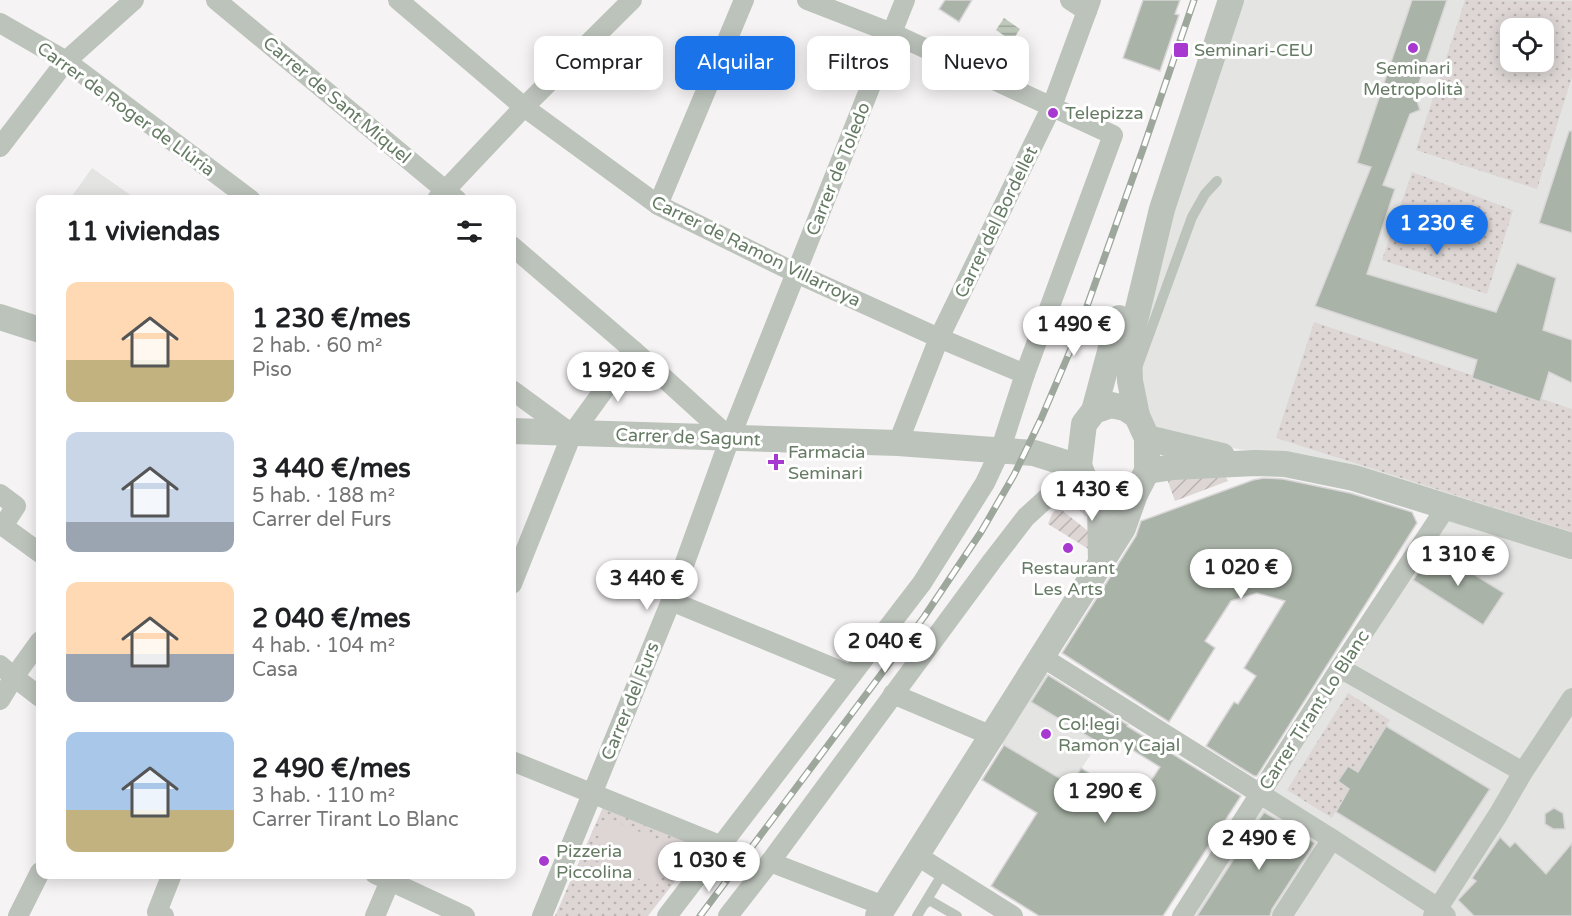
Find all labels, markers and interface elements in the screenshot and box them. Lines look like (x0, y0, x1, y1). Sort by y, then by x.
map controls (1500, 18, 1554, 72)
button: locate (1500, 18, 1554, 72)
street label: Carrer de Sant Miquel (259, 32, 415, 168)
chip: Comprar (534, 36, 663, 90)
chip: Alquilar (675, 36, 795, 90)
chip: Filtros (807, 36, 910, 90)
chip: Nuevo (922, 36, 1029, 90)
street label: Carrer de Roger de Llúria (33, 37, 219, 181)
place label: Seminari-CEU (1194, 39, 1314, 61)
marker: Seminari-CEU (1172, 41, 1190, 59)
marker: Seminari Metropolità (1406, 41, 1420, 55)
place label: Seminari Metropolità (1363, 57, 1463, 100)
street label: Carrer de Toledo (801, 99, 875, 239)
place label: Telepizza (1065, 102, 1144, 124)
marker: Telepizza (1046, 106, 1060, 120)
street label: Carrer del Bordellet (950, 142, 1042, 301)
street label: Carrer de Ramon Villarroya (648, 191, 864, 311)
pin: 1 230 € (1382, 205, 1492, 256)
text: 1 230 € (1400, 212, 1474, 236)
icon: filters (453, 215, 486, 248)
text: 11 viviendas (66, 216, 220, 247)
text: 1 230 €/mes (252, 303, 411, 334)
icon: home (114, 306, 186, 378)
pin: 1 490 € (1019, 306, 1129, 357)
text: 1 490 € (1037, 313, 1111, 337)
text: 2 hab. · 60 m² (252, 334, 382, 358)
pin: 1 920 € (563, 352, 673, 403)
text: Piso (252, 358, 292, 382)
text: 1 920 € (581, 359, 655, 383)
street label: Carrer de Sagunt (615, 423, 761, 451)
place label: Farmacia Seminari (788, 441, 865, 484)
text: 3 440 €/mes (252, 453, 411, 484)
marker: Farmacia Seminari (769, 455, 783, 469)
icon: home (114, 456, 186, 528)
pin: 1 430 € (1037, 471, 1147, 522)
text: 1 430 € (1055, 478, 1129, 502)
text: 5 hab. · 188 m² (252, 484, 395, 508)
text: Carrer del Furs (252, 508, 391, 532)
pin: 1 310 € (1403, 536, 1513, 587)
marker: Restaurant Les Arts (1061, 541, 1075, 555)
text: 1 310 € (1421, 543, 1495, 567)
pin: 1 020 € (1186, 549, 1296, 600)
text: 1 020 € (1204, 556, 1278, 580)
place label: Restaurant Les Arts (1021, 557, 1115, 600)
pin: 3 440 € (592, 560, 702, 611)
text: 3 440 € (610, 567, 684, 591)
text: 2 040 €/mes (252, 603, 411, 634)
icon: home (114, 606, 186, 678)
pin: 2 040 € (830, 623, 940, 674)
street label: Carrer Tirant Lo Blanc (1254, 626, 1374, 794)
text: 2 040 € (848, 630, 922, 654)
text: 4 hab. · 104 m² (252, 634, 395, 658)
street label: Carrer del Furs (596, 639, 664, 763)
text: Casa (252, 658, 298, 682)
place label: Col·legi Ramon y Cajal (1058, 713, 1180, 756)
marker: Col·legi Ramon y Cajal (1039, 727, 1053, 741)
text: 2 490 €/mes (252, 753, 411, 784)
icon: home (114, 756, 186, 828)
pin: 1 290 € (1050, 773, 1160, 824)
text: 1 290 € (1068, 780, 1142, 804)
text: 3 hab. · 110 m² (252, 784, 395, 808)
text: Carrer Tirant Lo Blanc (252, 808, 459, 832)
pin: 2 490 € (1204, 820, 1314, 871)
text: 2 490 € (1222, 827, 1296, 851)
place label: Pizzeria Piccolina (556, 840, 632, 883)
pin: 1 030 € (654, 842, 764, 893)
text: 1 030 € (672, 849, 746, 873)
marker: Pizzeria Piccolina (537, 854, 551, 868)

